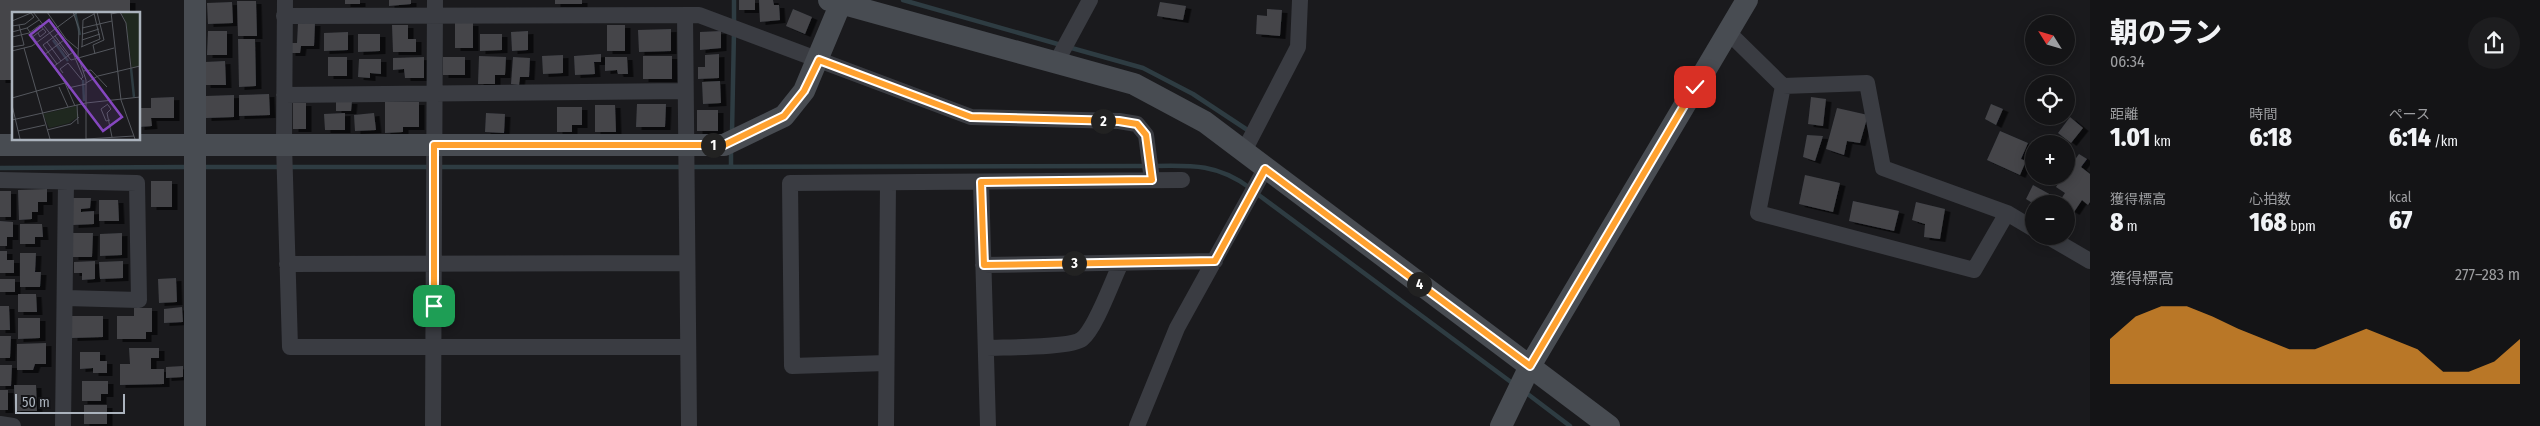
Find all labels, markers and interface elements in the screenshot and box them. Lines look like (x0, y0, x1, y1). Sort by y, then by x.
inset map (12, 12, 140, 140)
north arrow (2025, 15, 2075, 65)
map controls (2025, 15, 2075, 245)
text: 朝のラン (2110, 16, 2222, 49)
button: share (2468, 17, 2520, 69)
text: 06:34 (2110, 52, 2145, 71)
pin (1674, 66, 1716, 108)
icon: check (1681, 73, 1709, 101)
button: locate (2025, 75, 2075, 125)
text: 距離 (2110, 106, 2138, 123)
text: 時間 (2249, 106, 2277, 123)
text: ペース (2389, 106, 2430, 123)
pin: 2 (1090, 108, 1116, 134)
text: 2 (1100, 113, 1107, 130)
text: 1.01 (2110, 123, 2150, 153)
text: 6:18 (2249, 123, 2292, 153)
text: 6:14 (2389, 123, 2431, 153)
pin: 1 (700, 132, 726, 158)
text: km (2150, 133, 2171, 150)
text: /km (2431, 133, 2458, 150)
button: + (2025, 135, 2075, 185)
text: 1 (711, 137, 716, 154)
text: kcal (2389, 189, 2411, 206)
text: 獲得標高 (2110, 191, 2166, 208)
text: 心拍数 (2249, 191, 2291, 208)
button: − (2025, 195, 2075, 245)
text: 67 (2389, 206, 2412, 236)
text: 8 (2110, 208, 2123, 238)
text: 168 (2249, 208, 2287, 238)
text: m (2123, 218, 2138, 235)
text: bpm (2287, 218, 2316, 235)
pin: 3 (1062, 250, 1086, 276)
text: 3 (1071, 255, 1078, 272)
text: 277–283 m (2455, 265, 2520, 284)
text: 獲得標高 (2110, 269, 2174, 288)
pin: 4 (1406, 272, 1432, 296)
text: 4 (1416, 276, 1423, 293)
pin (413, 285, 455, 327)
icon: arrive (420, 292, 448, 320)
scale bar (15, 391, 125, 414)
text: 50 m (22, 394, 50, 411)

